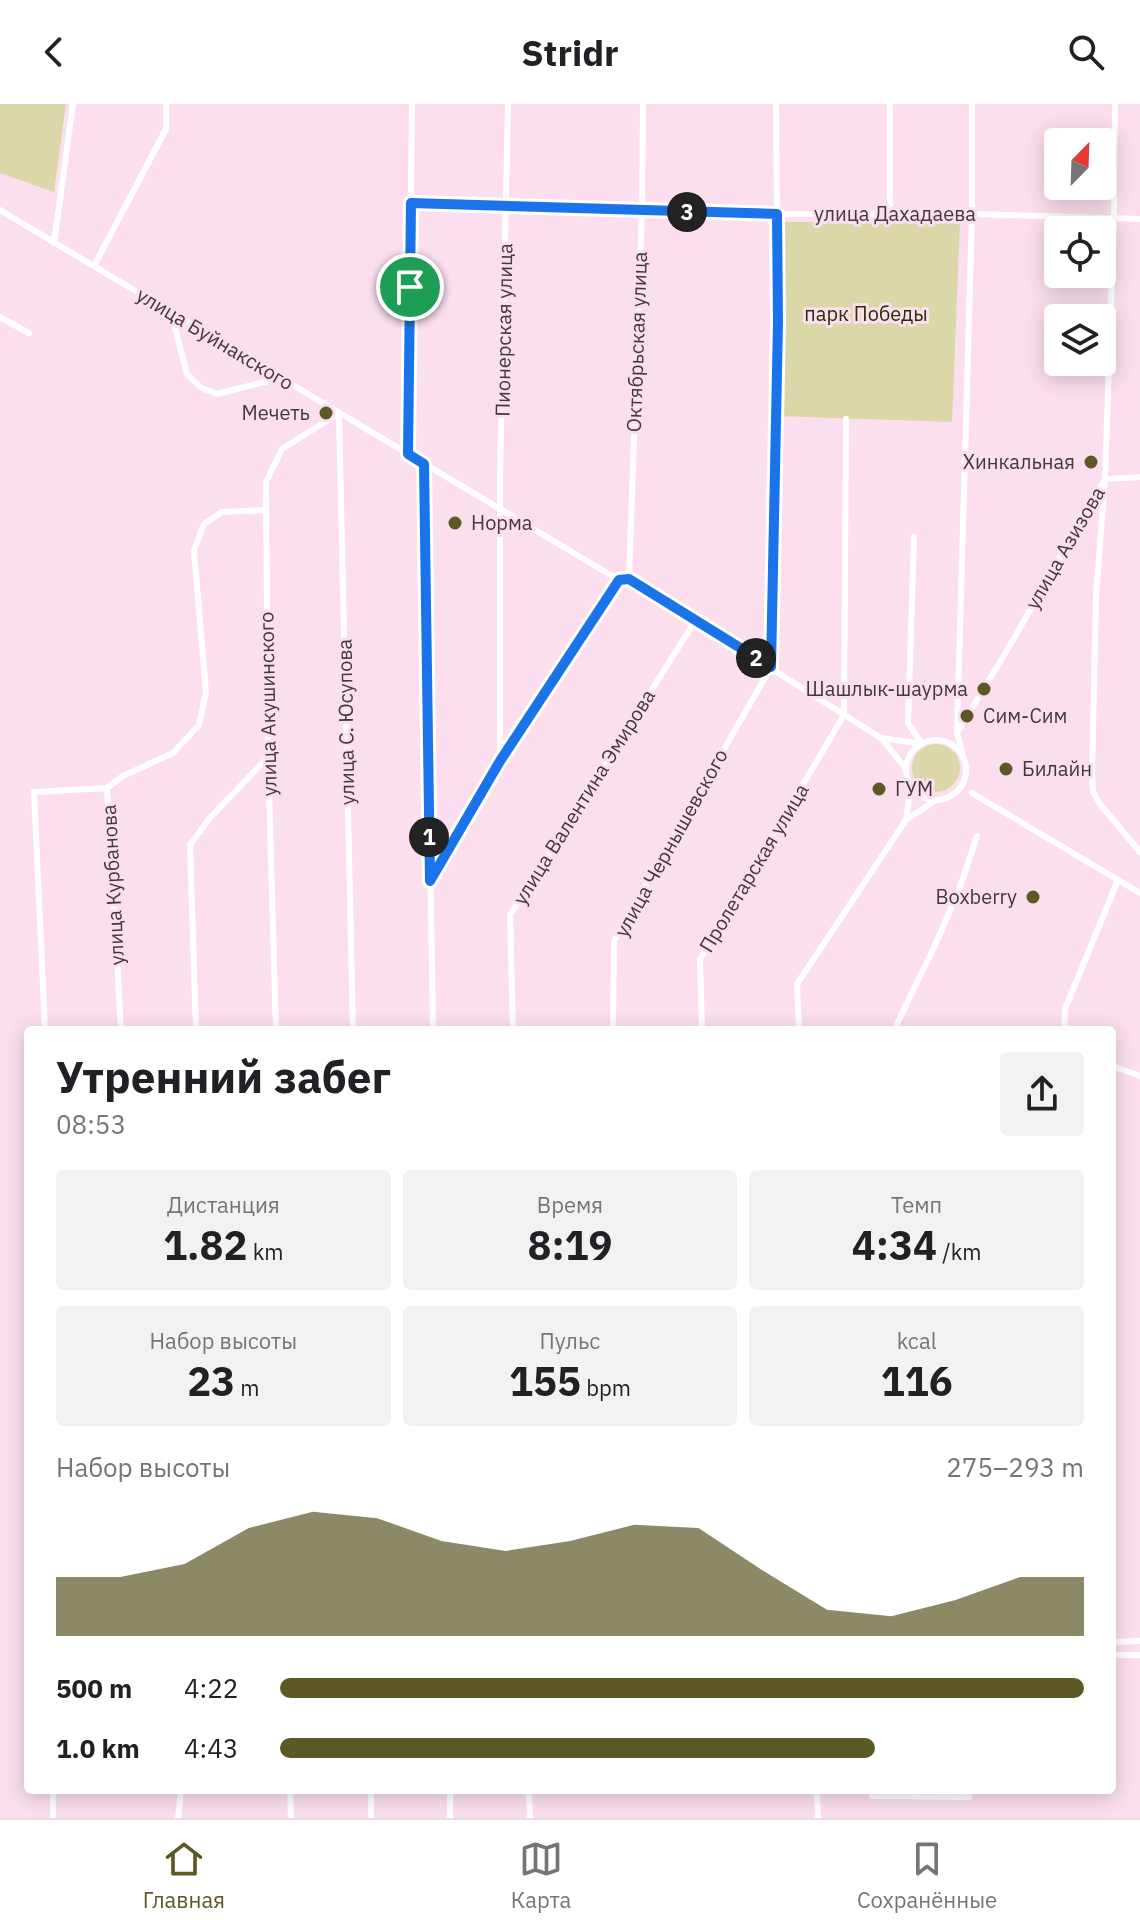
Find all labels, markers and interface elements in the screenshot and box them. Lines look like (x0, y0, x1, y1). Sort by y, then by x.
text: Stridr (521, 29, 619, 76)
icon: back (32, 30, 76, 74)
icon: search (1064, 30, 1108, 74)
north arrow (1044, 128, 1116, 200)
map controls (1044, 128, 1116, 376)
pin: 3 (667, 192, 707, 232)
text: 3 (680, 197, 694, 226)
street label: улица Дахадаева (814, 200, 976, 227)
button: locate (1044, 216, 1116, 288)
street label: Пионерская улица (488, 243, 519, 417)
street label: Октябрьская улица (620, 251, 653, 433)
pin (376, 253, 444, 321)
icon: arrive (388, 265, 432, 309)
street label: улица Буйнакского (132, 281, 299, 396)
park label: парк Победы (804, 300, 928, 327)
button: layers (1044, 304, 1116, 376)
place label: Мечеть (241, 399, 310, 426)
marker: Мечеть (317, 404, 335, 422)
place label: Хинкальная (963, 448, 1075, 475)
marker: Хинкальная (1082, 453, 1100, 471)
street label: улица Азизова (1018, 481, 1111, 614)
place label: Норма (471, 509, 533, 536)
marker: Норма (446, 514, 464, 532)
street label: улица Акушинского (252, 611, 283, 797)
street label: улица С. Юсупова (331, 638, 360, 805)
pin: 2 (736, 638, 776, 678)
text: 2 (749, 643, 763, 672)
place label: Шашлык-шаурма (806, 675, 968, 702)
marker: Шашлык-шаурма (975, 680, 993, 698)
street label: улица Валентина Эмирова (506, 684, 661, 910)
place label: Сим-Сим (983, 702, 1067, 729)
marker: Сим-Сим (958, 707, 976, 725)
street label: улица Чернышевского (608, 744, 734, 942)
place label: Билайн (1022, 755, 1092, 782)
marker: Билайн (997, 760, 1015, 778)
place label: ГУМ (895, 775, 933, 802)
street label: Пролетарская улица (692, 778, 815, 957)
marker: ГУМ (870, 780, 888, 798)
street label: улица Курбанова (95, 804, 130, 966)
pin: 1 (409, 817, 449, 857)
text: 1 (422, 822, 436, 851)
place label: Boxberry (935, 883, 1017, 910)
marker: Boxberry (1024, 888, 1042, 906)
text: Утренний забег (56, 1048, 391, 1105)
button: share (1000, 1052, 1084, 1136)
text: 08:53 (56, 1107, 126, 1141)
text: Дистанция (167, 1190, 280, 1219)
text: Время (537, 1190, 603, 1219)
text: Темп (891, 1190, 942, 1219)
text: 1.82 (163, 1219, 248, 1271)
text: 8:19 (527, 1219, 613, 1271)
text: 4:34 (852, 1219, 937, 1271)
text: km (248, 1237, 284, 1266)
text: /km (937, 1237, 981, 1266)
text: Набор высоты (150, 1326, 297, 1355)
text: Пульс (540, 1326, 600, 1355)
text: kcal (897, 1326, 937, 1355)
text: 23 (187, 1355, 235, 1407)
text: 155 (509, 1355, 581, 1407)
text: 116 (881, 1355, 953, 1407)
text: m (235, 1373, 260, 1402)
text: bpm (581, 1373, 631, 1402)
text: Набор высоты (56, 1450, 230, 1484)
text: 275–293 m (946, 1450, 1084, 1484)
text: 500 m (56, 1671, 132, 1705)
text: 4:22 (184, 1671, 238, 1705)
text: 1.0 km (56, 1731, 140, 1765)
text: 4:43 (184, 1731, 238, 1765)
tab: Главная (143, 1837, 225, 1914)
tab: Карта (511, 1837, 571, 1914)
tab: Сохранённые (857, 1837, 997, 1914)

